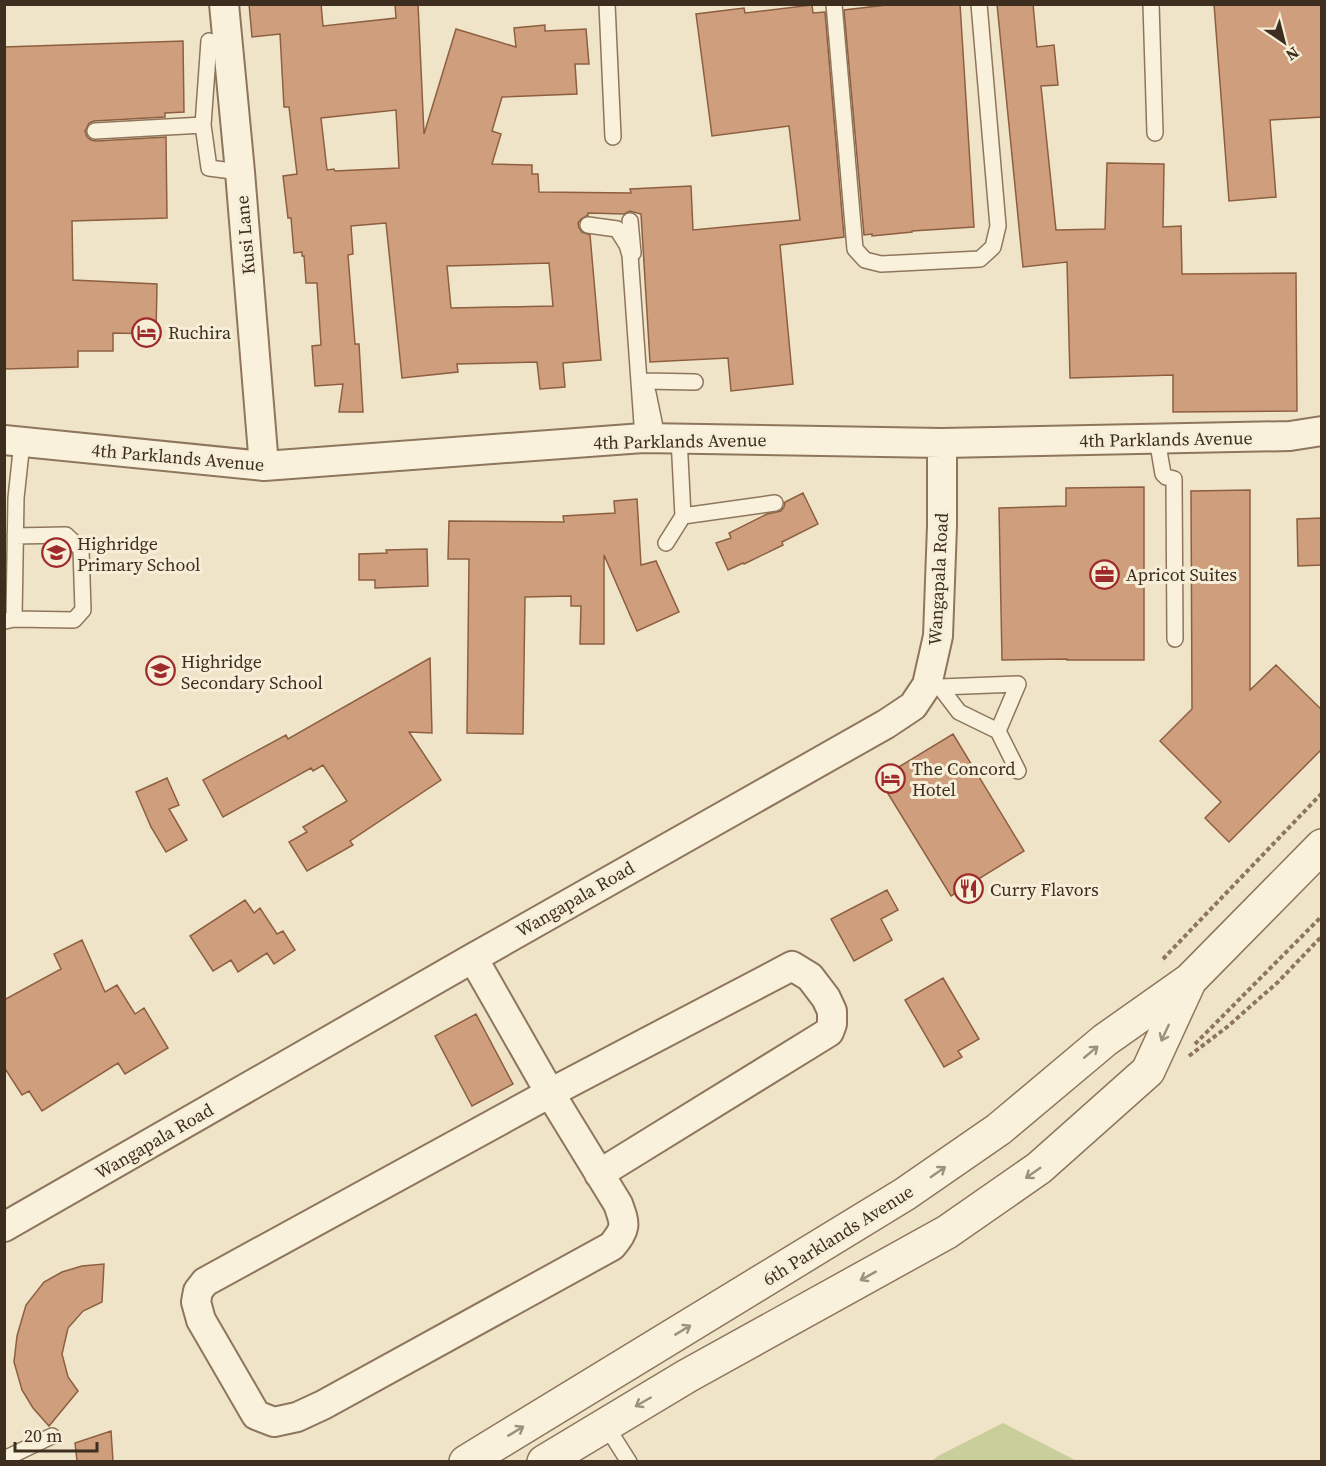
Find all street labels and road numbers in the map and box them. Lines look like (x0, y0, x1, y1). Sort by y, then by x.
street label: Kusi Lane (229, 194, 261, 276)
street label: 4th Parklands Avenue (1079, 425, 1253, 453)
street label: 4th Parklands Avenue (593, 427, 767, 455)
street label: 4th Parklands Avenue (91, 437, 265, 477)
street label: Wangapala Road (922, 512, 954, 646)
street label: Wangapala Road (511, 855, 639, 943)
street label: Wangapala Road (90, 1097, 218, 1185)
street label: 6th Parklands Avenue (758, 1178, 918, 1292)

